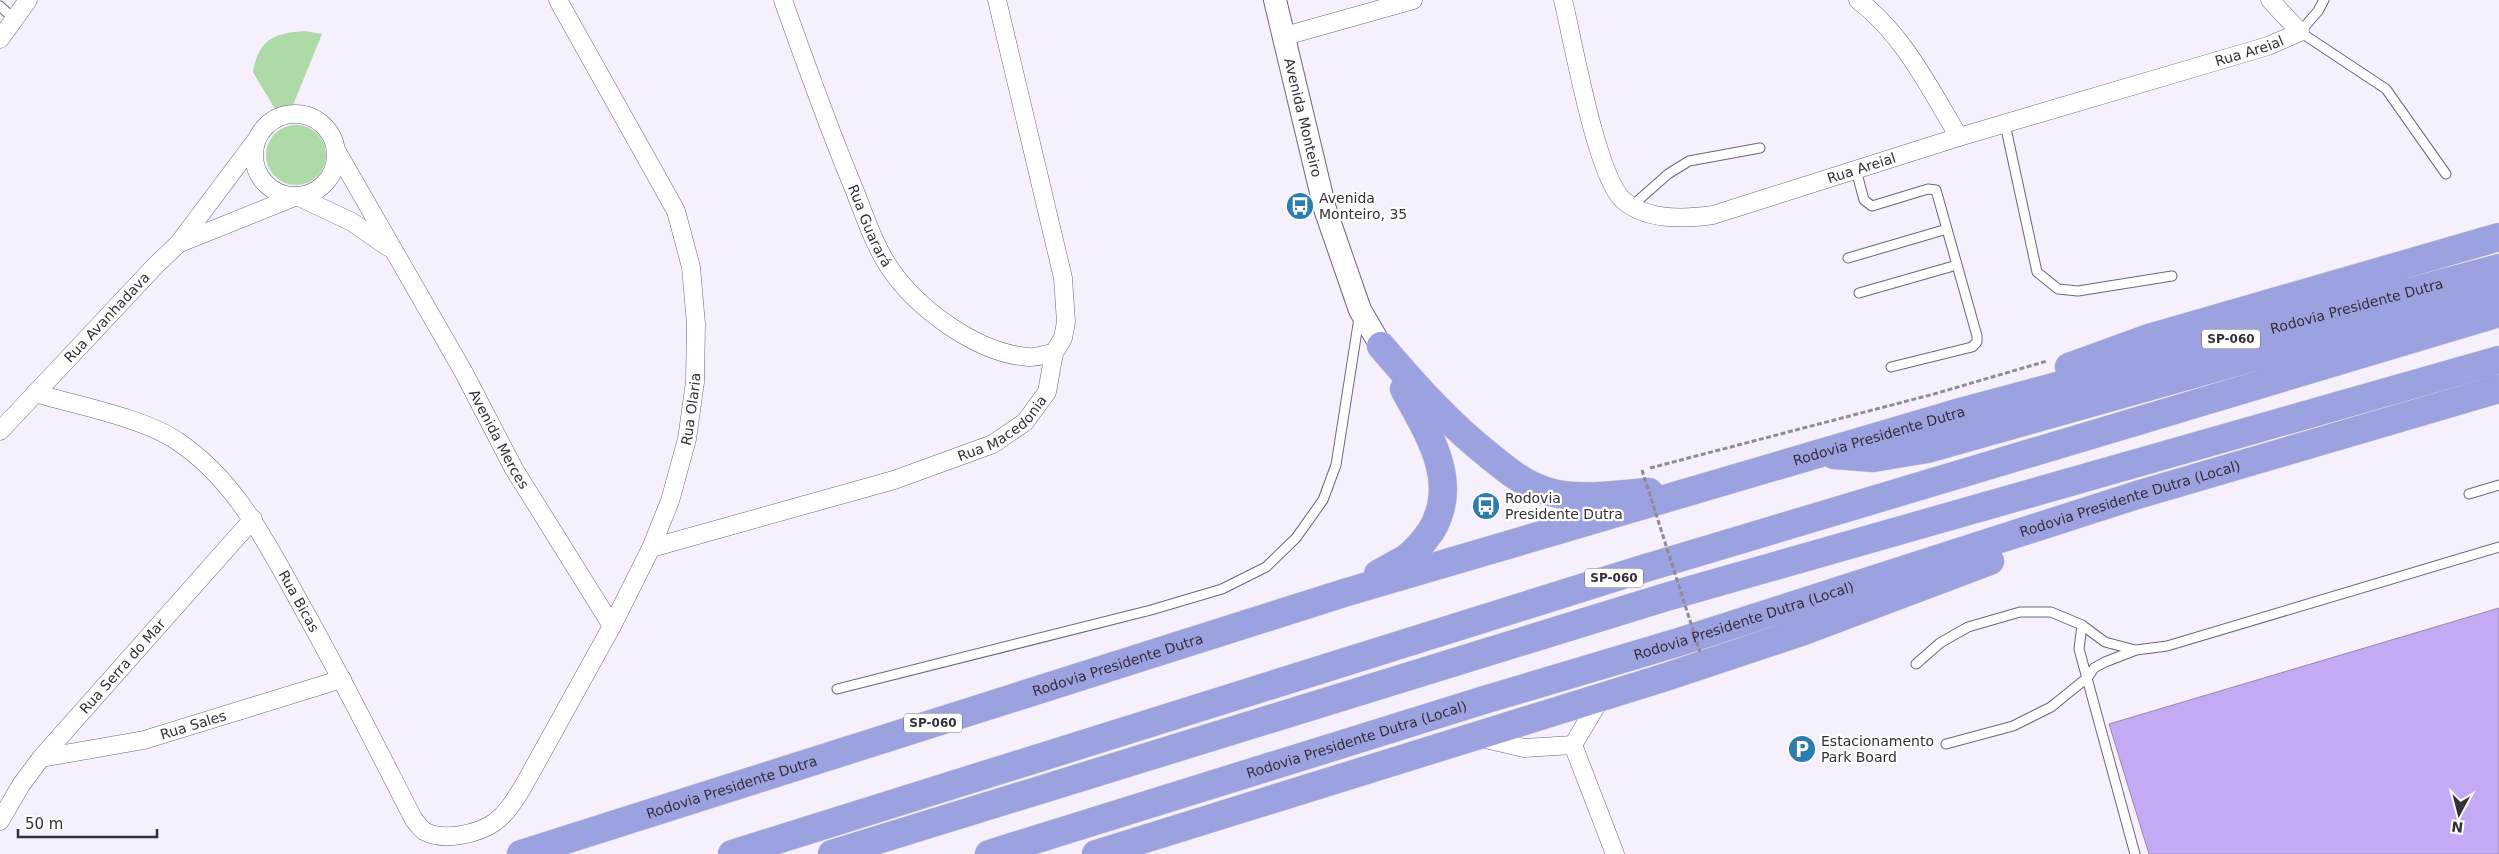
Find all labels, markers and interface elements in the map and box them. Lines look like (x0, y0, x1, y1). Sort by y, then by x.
street label: Rua Areial (2213, 32, 2286, 69)
street label: Avenida Monteiro (1281, 56, 1325, 179)
street label: Rua Areial (1825, 150, 1898, 186)
street label: Rua Guarará (845, 182, 895, 270)
place label: Avenida Monteiro, 35 (1319, 190, 1407, 222)
bus stop icon: Avenida Monteiro, 35 (1285, 191, 1315, 221)
street label: Rua Avanhadava (61, 269, 153, 366)
street label: Rodovia Presidente Dutra (2268, 275, 2445, 337)
road number: SP-060 (2202, 329, 2260, 348)
street label: Rua Olaria (678, 373, 703, 447)
street label: Avenida Merces (466, 387, 532, 492)
street label: Rua Macedonia (955, 392, 1050, 464)
street label: Rodovia Presidente Dutra (1791, 403, 1967, 469)
street label: Rodovia Presidente Dutra (Local) (2018, 457, 2242, 540)
place label: Rodovia Presidente Dutra (1505, 490, 1623, 522)
bus stop icon: Rodovia Presidente Dutra (1471, 491, 1501, 521)
street label: Rua Bicas (276, 568, 323, 635)
road number: SP-060 (1585, 568, 1643, 588)
street label: Rodovia Presidente Dutra (Local) (1632, 578, 1856, 663)
street label: Rua Serra do Mar (76, 615, 169, 717)
street label: Rodovia Presidente Dutra (1030, 630, 1205, 699)
street label: Rodovia Presidente Dutra (Local) (1244, 698, 1469, 781)
street label: Rua Sales (158, 707, 228, 743)
road number: SP-060 (904, 714, 962, 732)
place label: Estacionamento Park Board (1821, 733, 1934, 765)
parking icon: Estacionamento Park Board (1787, 734, 1817, 764)
street label: Rodovia Presidente Dutra (644, 753, 819, 822)
north arrow (2434, 789, 2484, 839)
scale bar (18, 806, 156, 838)
text: 50 m (25, 815, 63, 833)
text: N (2451, 818, 2464, 836)

